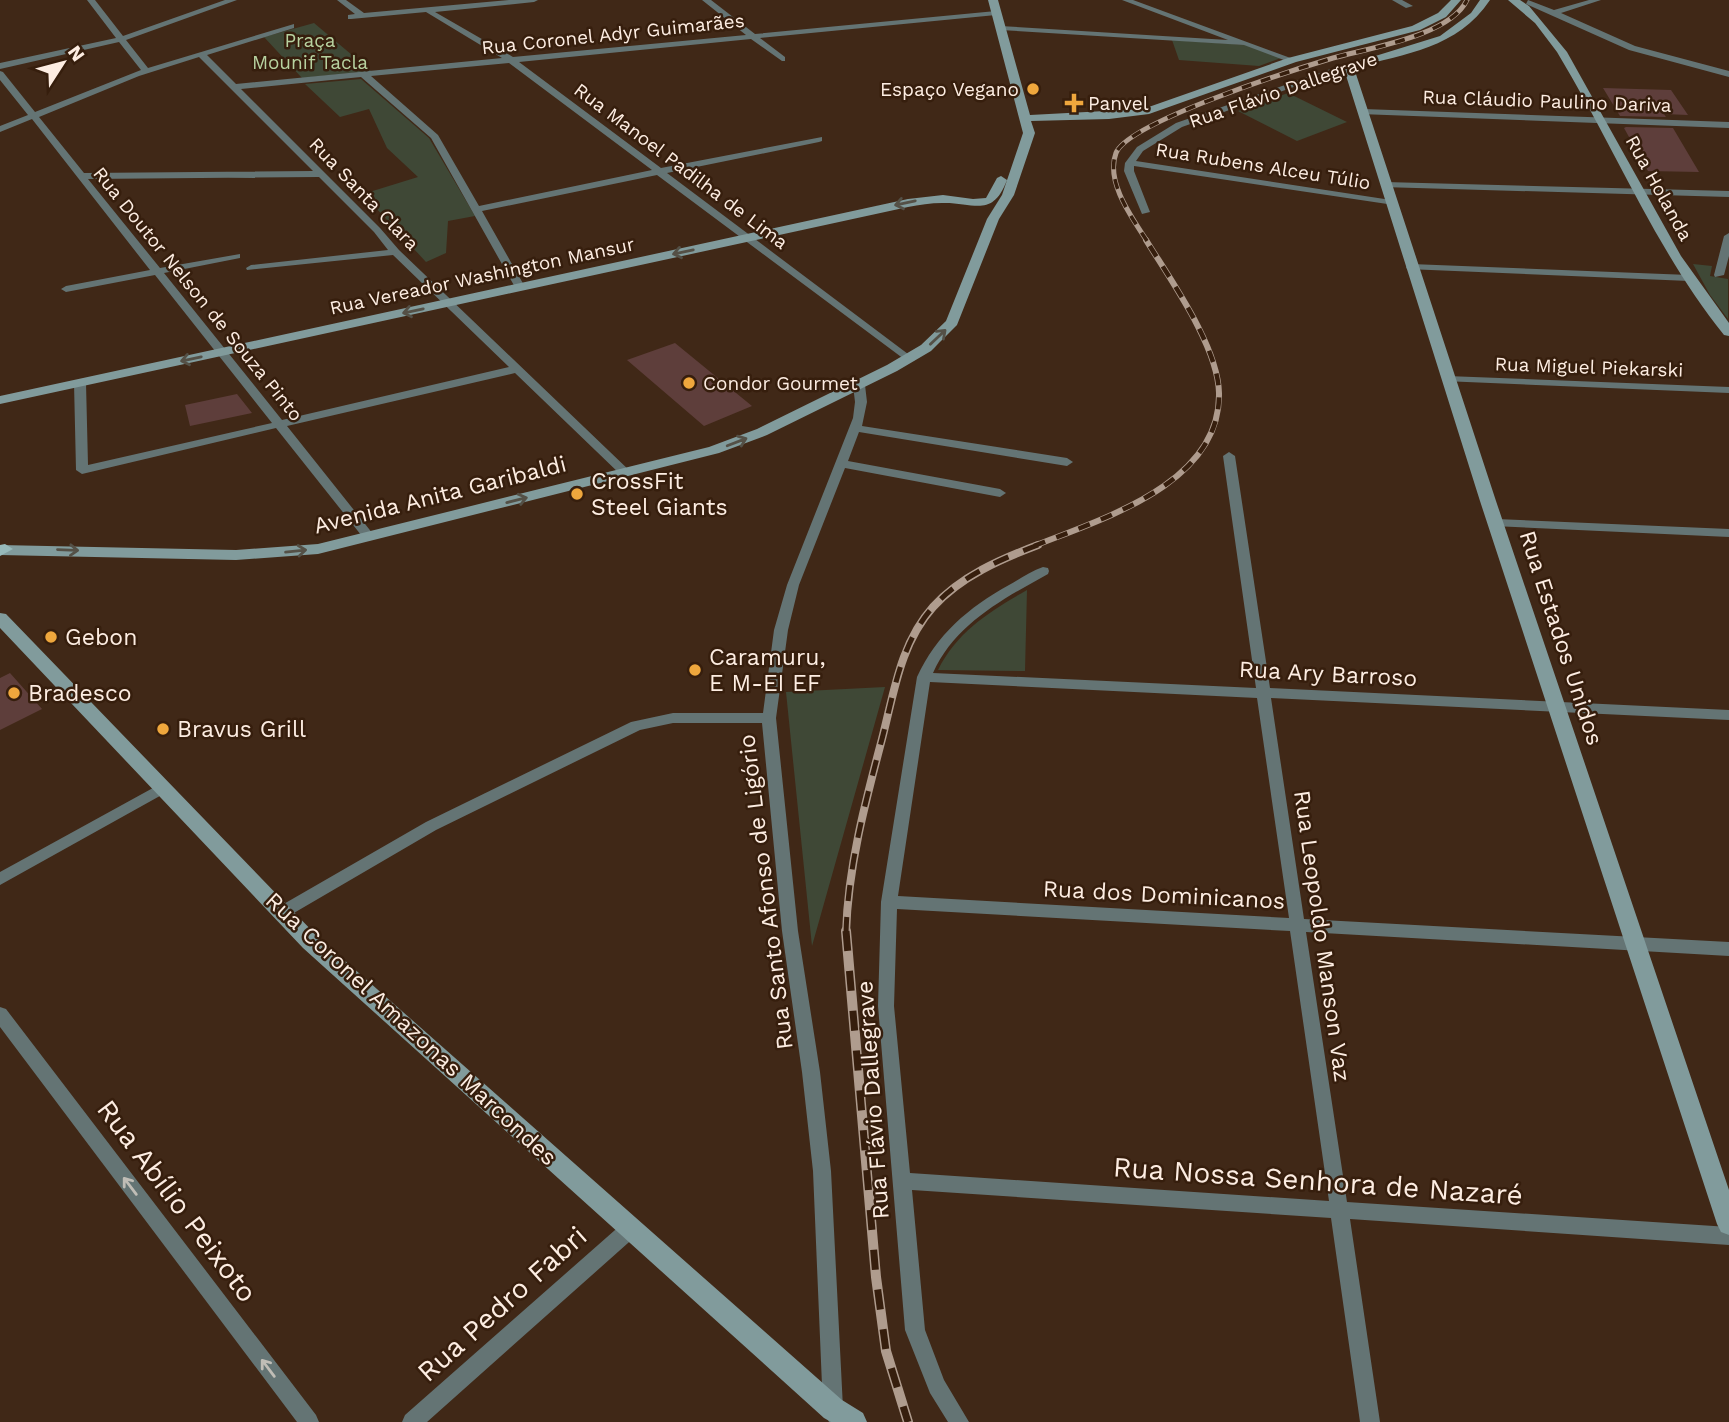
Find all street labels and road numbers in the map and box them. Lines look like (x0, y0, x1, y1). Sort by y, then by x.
street label: Rua Coronel Adyr Guimarães (480, 9, 746, 59)
street label: Rua Flávio Dallegrave (1186, 47, 1380, 133)
street label: Rua Manoel Padilha de Lima (570, 78, 793, 254)
street label: Rua Cláudio Paulino Dariva (1422, 85, 1672, 117)
street label: Rua Holanda (1621, 131, 1698, 245)
street label: Rua Santa Clara (304, 133, 424, 255)
street label: Rua Rubens Alceu Túlio (1154, 138, 1372, 194)
street label: Rua Doutor Nelson de Souza Pinto (88, 162, 308, 426)
street label: Rua Vereador Washington Mansur (327, 232, 637, 320)
street label: Rua Miguel Piekarski (1494, 352, 1684, 382)
street label: Avenida Anita Garibaldi (311, 451, 569, 539)
street label: Rua Estados Unidos (1514, 527, 1608, 749)
street label: Rua Ary Barroso (1238, 656, 1418, 692)
street label: Rua Santo Afonso de Ligório (733, 733, 799, 1051)
street label: Rua Leopoldo Manson Vaz (1288, 788, 1356, 1084)
street label: Rua dos Dominicanos (1042, 875, 1286, 915)
street label: Rua Coronel Amazonas Marcondes (260, 887, 562, 1171)
street label: Rua Flávio Dallegrave (851, 980, 895, 1220)
street label: Rua Abílio Peixoto (90, 1093, 264, 1309)
street label: Rua Nossa Senhora de Nazaré (1112, 1150, 1524, 1212)
street label: Rua Pedro Fabri (411, 1219, 593, 1389)

